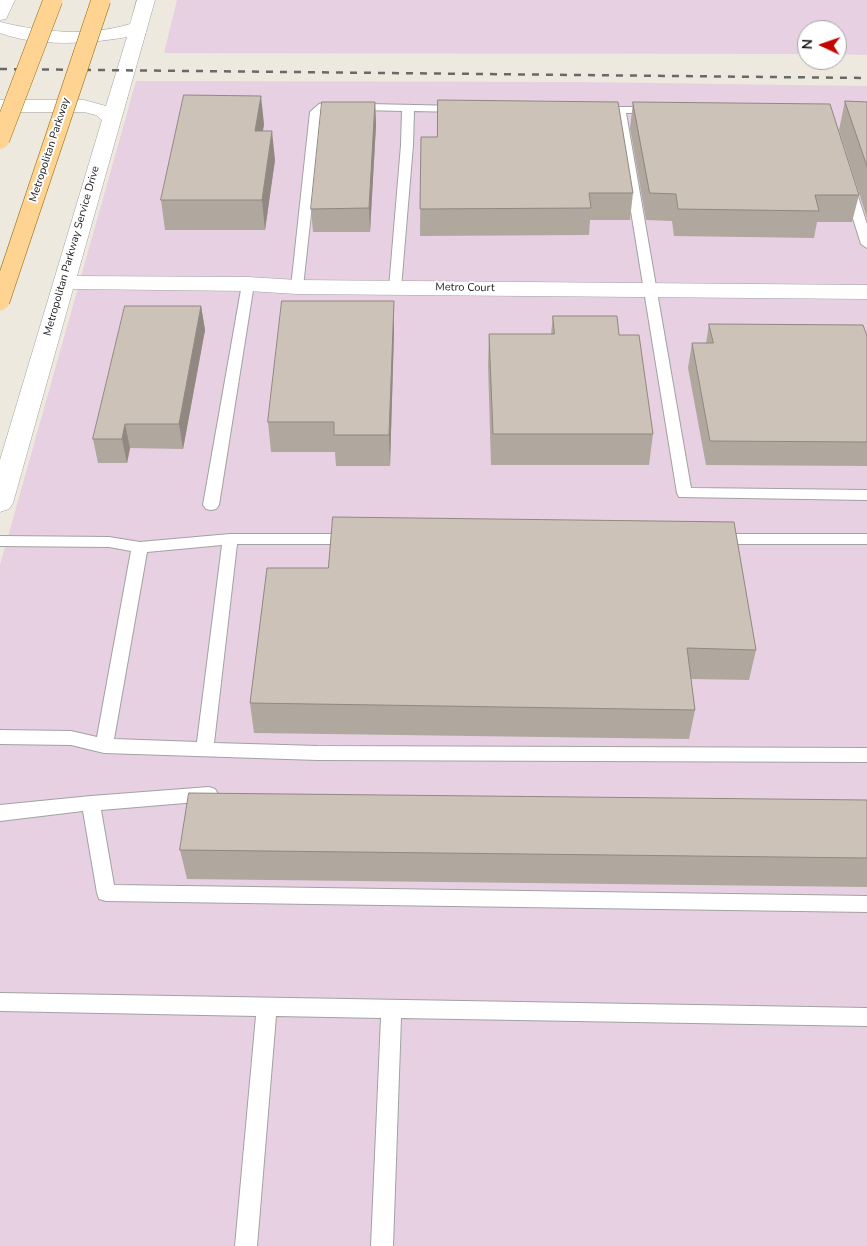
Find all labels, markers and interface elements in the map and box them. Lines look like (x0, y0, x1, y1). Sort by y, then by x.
north arrow (797, 20, 847, 70)
text: N (798, 39, 817, 50)
street label: Metropolitan Parkway (27, 96, 73, 204)
street label: Metropolitan Parkway Service Drive (41, 164, 103, 338)
street label: Metro Court (435, 281, 495, 295)

